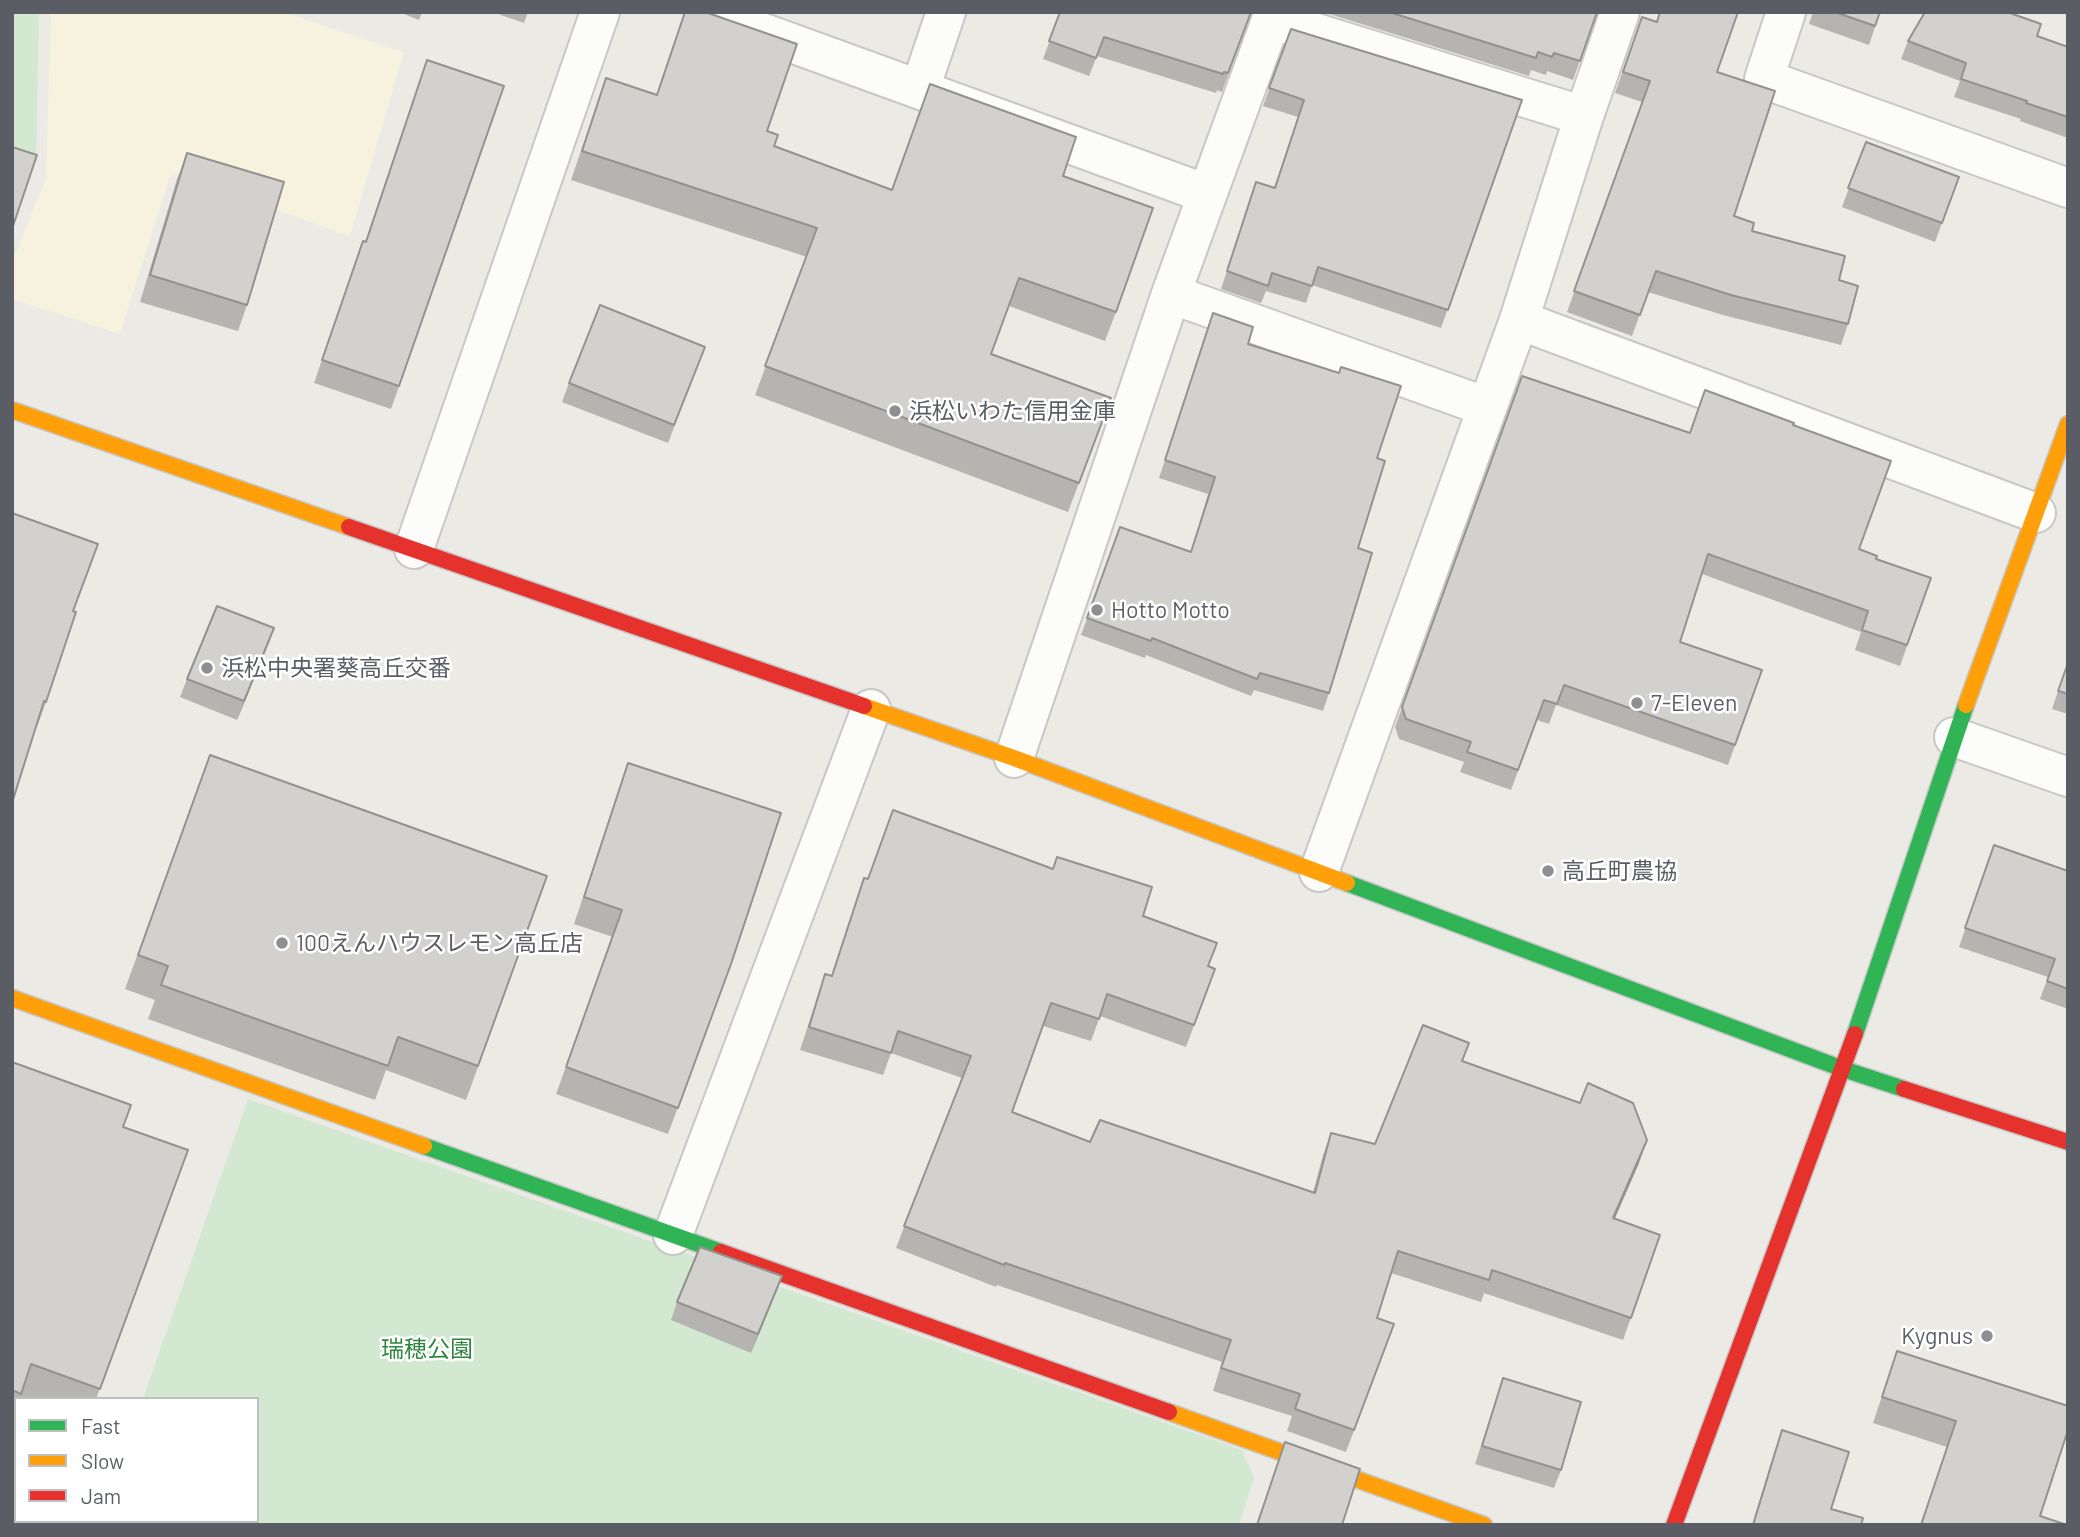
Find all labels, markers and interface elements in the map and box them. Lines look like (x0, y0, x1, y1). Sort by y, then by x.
place label: 浜松いわた信用金庫 (909, 397, 1116, 425)
marker: 浜松いわた信用金庫 (887, 403, 903, 419)
place label: Hotto Motto (1111, 596, 1230, 624)
marker: Hotto Motto (1089, 602, 1105, 618)
place label: 浜松中央署葵高丘交番 (221, 654, 451, 682)
marker: 浜松中央署葵高丘交番 (199, 660, 215, 676)
place label: 7-Eleven (1651, 689, 1737, 717)
marker: 7-Eleven (1629, 695, 1645, 711)
place label: 高丘町農協 (1562, 857, 1677, 885)
marker: 高丘町農協 (1540, 863, 1556, 879)
place label: 100えんハウスレモン高丘店 (296, 929, 583, 957)
marker: 100えんハウスレモン高丘店 (274, 935, 290, 951)
place label: Kygnus (1901, 1322, 1973, 1350)
marker: Kygnus (1979, 1328, 1995, 1344)
park label: 瑞穂公園 (381, 1335, 473, 1363)
legend (14, 1397, 259, 1523)
text: Fast (81, 1413, 121, 1438)
text: Slow (81, 1448, 124, 1473)
text: Jam (81, 1483, 121, 1508)

